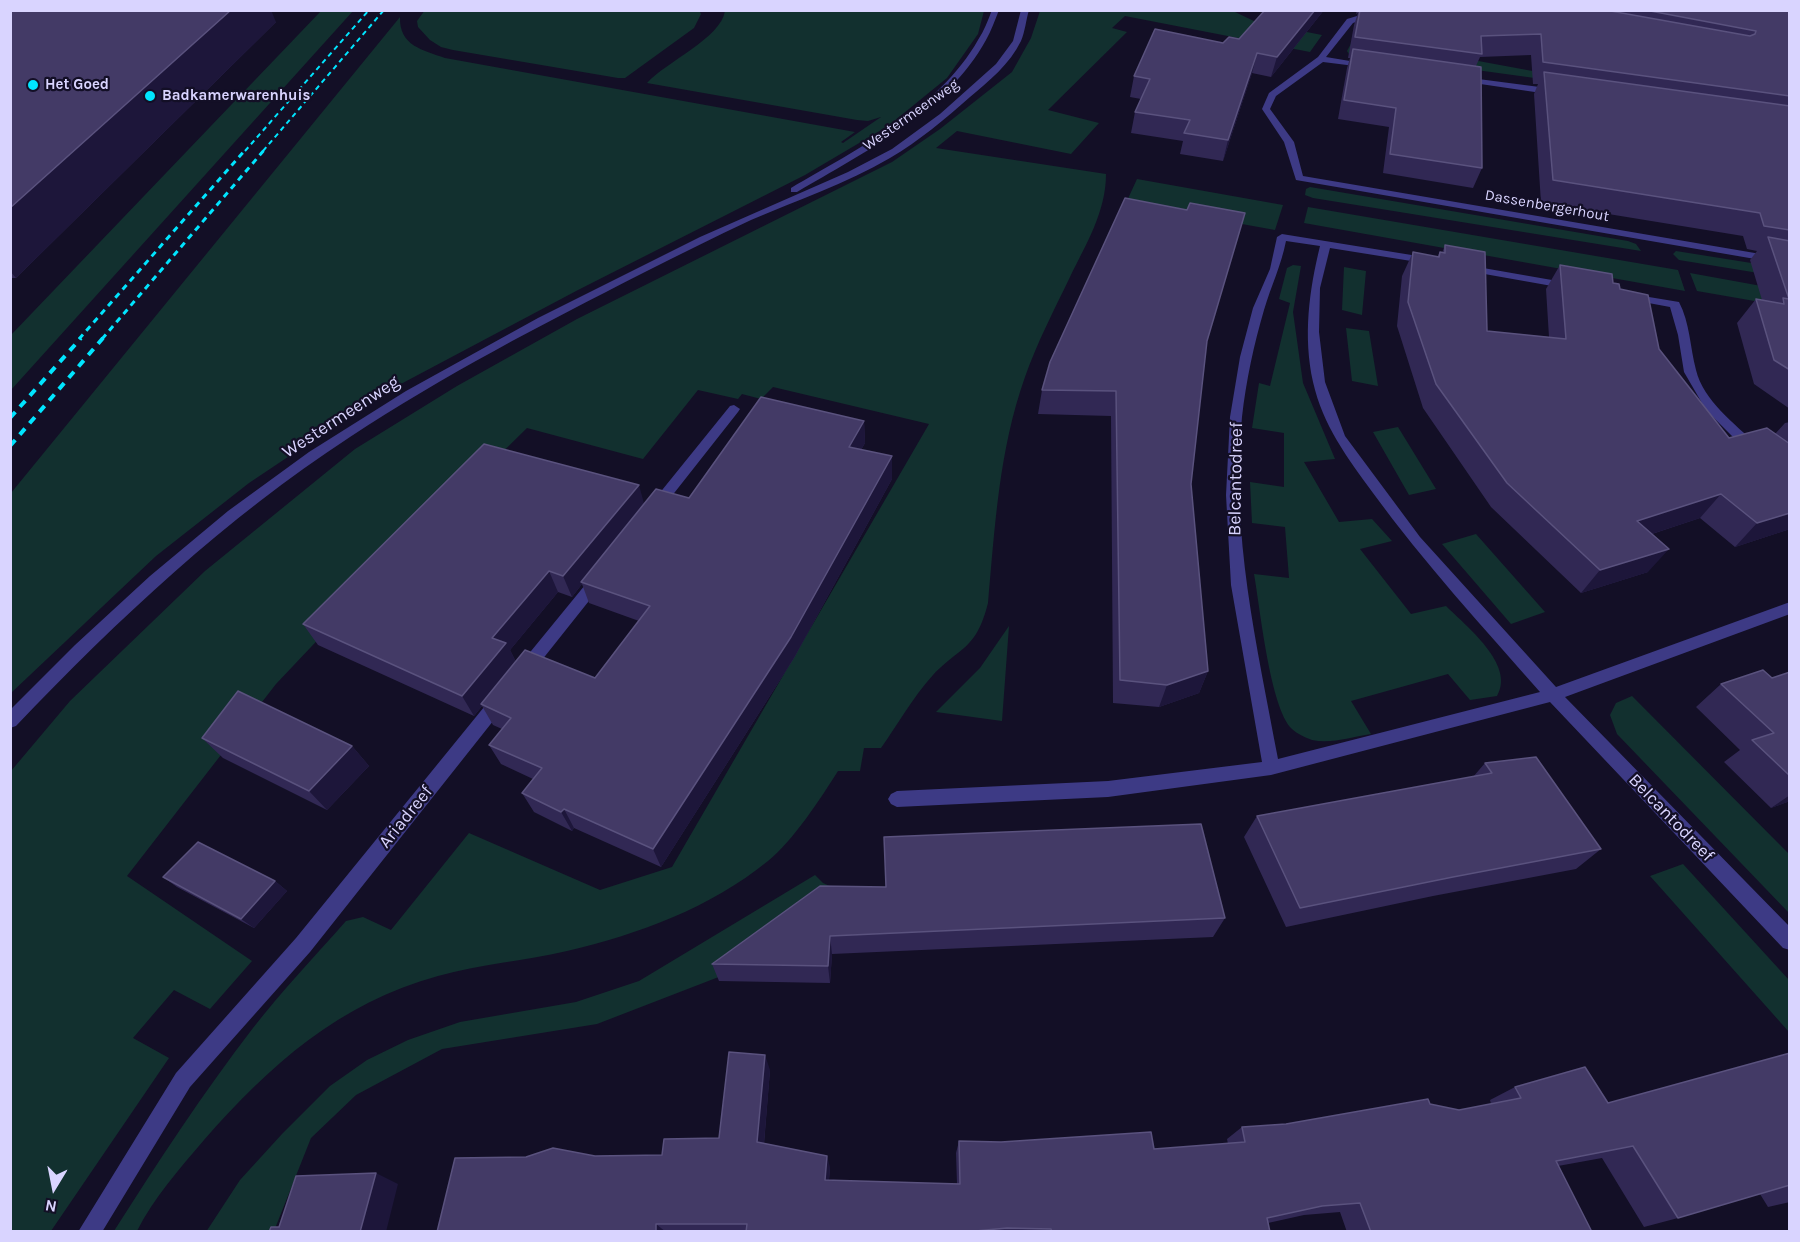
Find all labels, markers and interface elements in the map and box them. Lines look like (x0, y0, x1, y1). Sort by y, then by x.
street label: Westermeenweg (860, 75, 962, 155)
place label: Het Goed (45, 76, 109, 94)
marker: Het Goed (26, 78, 40, 92)
place label: Badkamerwarenhuis (162, 87, 310, 105)
marker: Badkamerwarenhuis (143, 89, 157, 103)
street label: Dassenbergerhout (1483, 186, 1611, 226)
street label: Westermeenweg (278, 371, 404, 463)
street label: Belcantodreef (1224, 422, 1248, 536)
street label: Belcantodreef (1624, 770, 1718, 866)
street label: Ariadreef (374, 781, 438, 853)
north arrow (24, 1158, 84, 1218)
text: N (43, 1196, 58, 1217)

